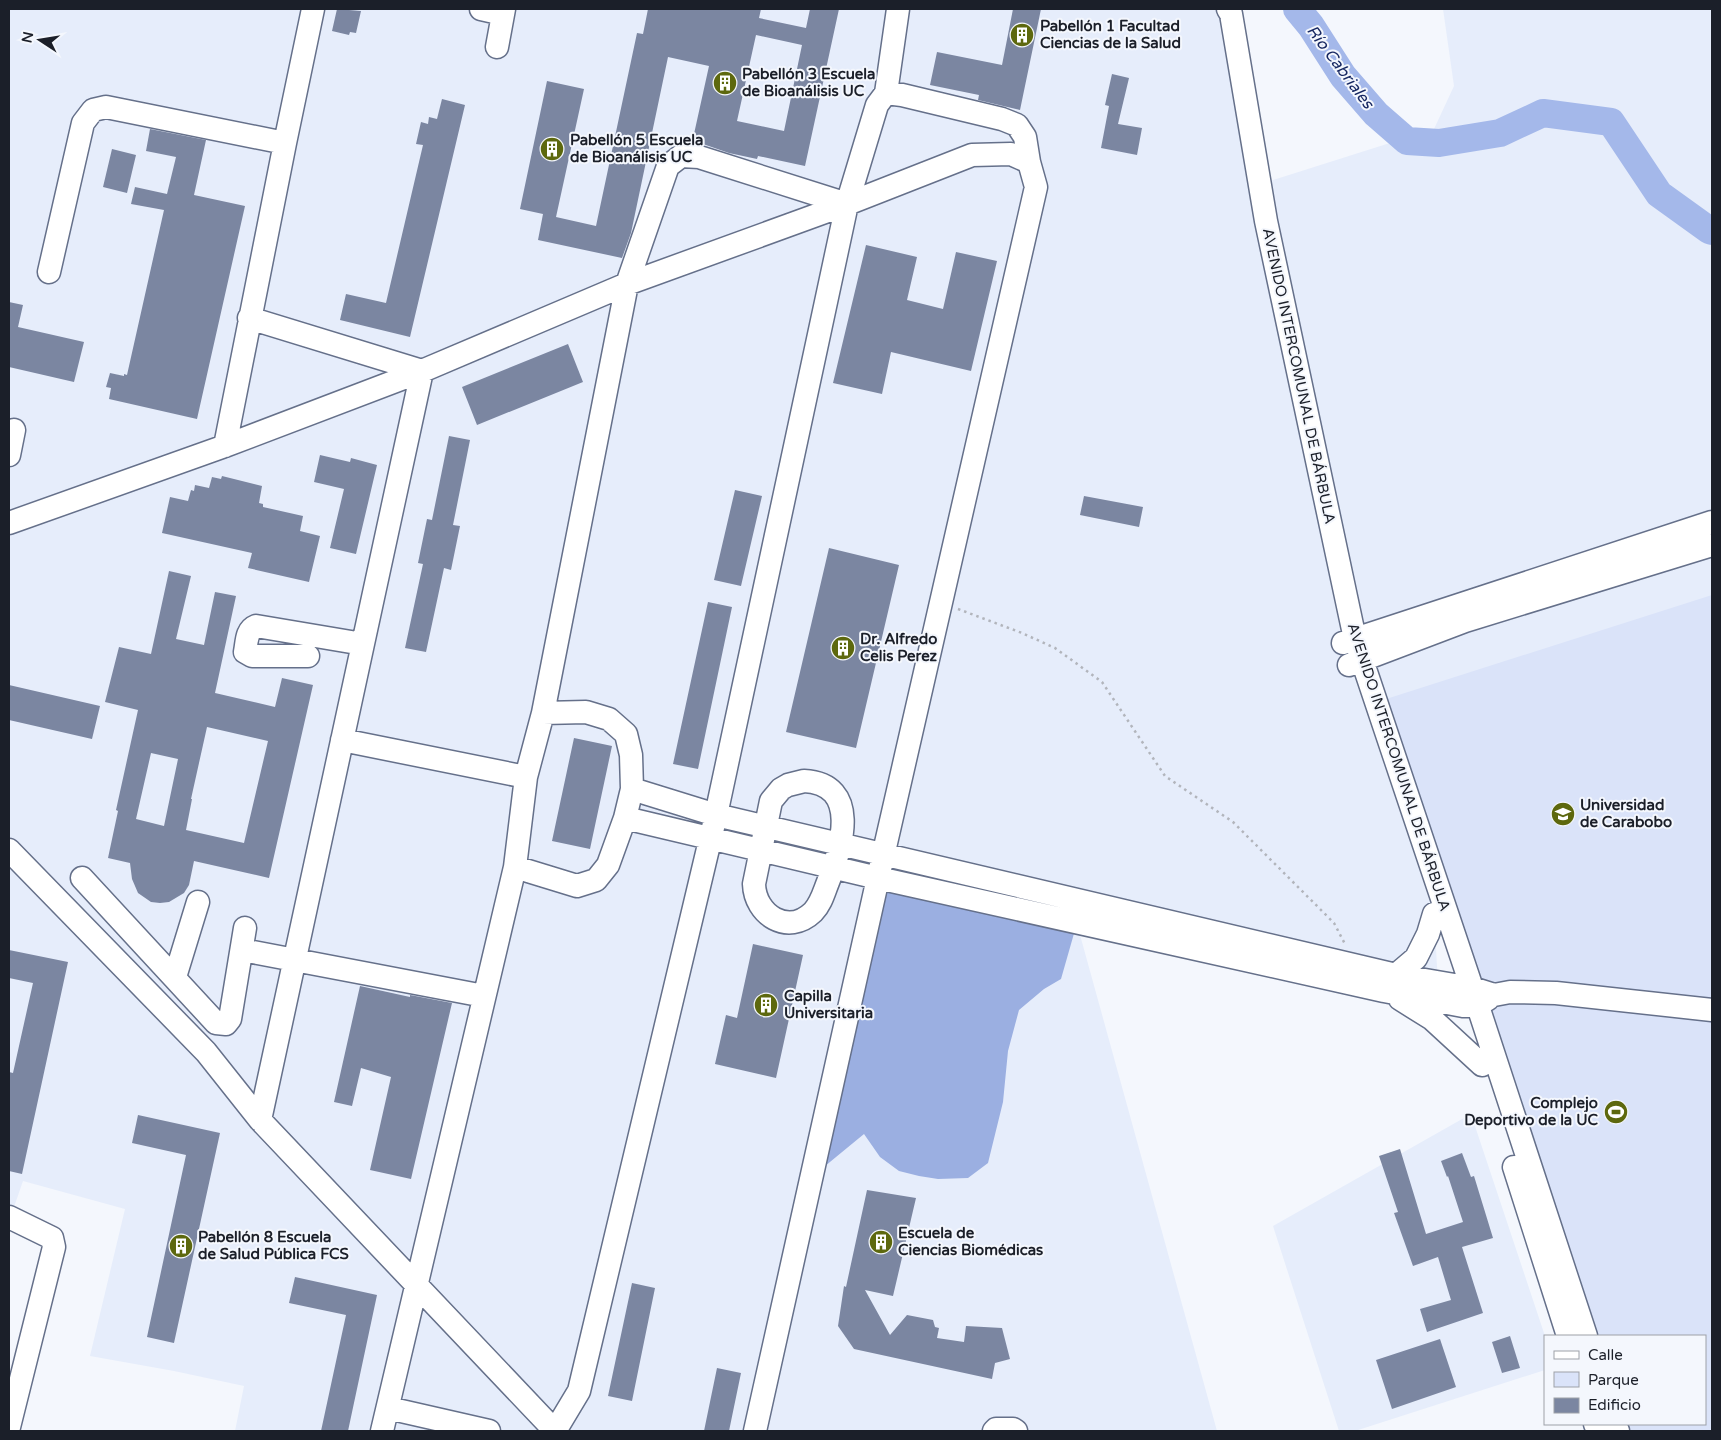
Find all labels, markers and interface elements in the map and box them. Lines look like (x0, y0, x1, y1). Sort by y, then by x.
north arrow (15, 15, 65, 65)
place label: Pabellón 1 Facultad Ciencias de la Salud (1040, 17, 1181, 52)
water label: Río Cabriales (1302, 21, 1379, 114)
building icon: Pabellón 1 Facultad Ciencias de la Salud (1009, 22, 1035, 48)
text: N (18, 30, 37, 45)
place label: Pabellón 3 Escuela de Bioanálisis UC (742, 65, 876, 100)
building icon: Pabellón 3 Escuela de Bioanálisis UC (712, 70, 738, 96)
place label: Pabellón 5 Escuela de Bioanálisis UC (570, 131, 704, 166)
building icon: Pabellón 5 Escuela de Bioanálisis UC (539, 136, 565, 162)
street label: AVENIDO INTERCOMUNAL DE BÁRBULA (1259, 226, 1339, 526)
street label: AVENIDO INTERCOMUNAL DE BÁRBULA (1344, 621, 1454, 913)
place label: Dr. Alfredo Celis Perez (860, 630, 938, 665)
building icon: Dr. Alfredo Celis Perez (830, 635, 856, 661)
place label: Universidad de Carabobo (1580, 796, 1672, 831)
school or university icon: Universidad de Carabobo (1550, 801, 1576, 827)
place label: Capilla Universitaria (784, 987, 873, 1022)
building icon: Capilla Universitaria (753, 992, 779, 1018)
place label: Complejo Deportivo de la UC (1464, 1094, 1599, 1130)
sports icon: Complejo Deportivo de la UC (1603, 1099, 1629, 1125)
place label: Escuela de Ciencias Biomédicas (898, 1224, 1043, 1259)
place label: Pabellón 8 Escuela de Salud Pública FCS (198, 1228, 349, 1263)
building icon: Escuela de Ciencias Biomédicas (868, 1229, 894, 1255)
building icon: Pabellón 8 Escuela de Salud Pública FCS (168, 1233, 194, 1259)
legend (1544, 1335, 1706, 1425)
text: Calle (1588, 1346, 1623, 1364)
text: Parque (1588, 1371, 1639, 1389)
text: Edificio (1588, 1396, 1641, 1414)

